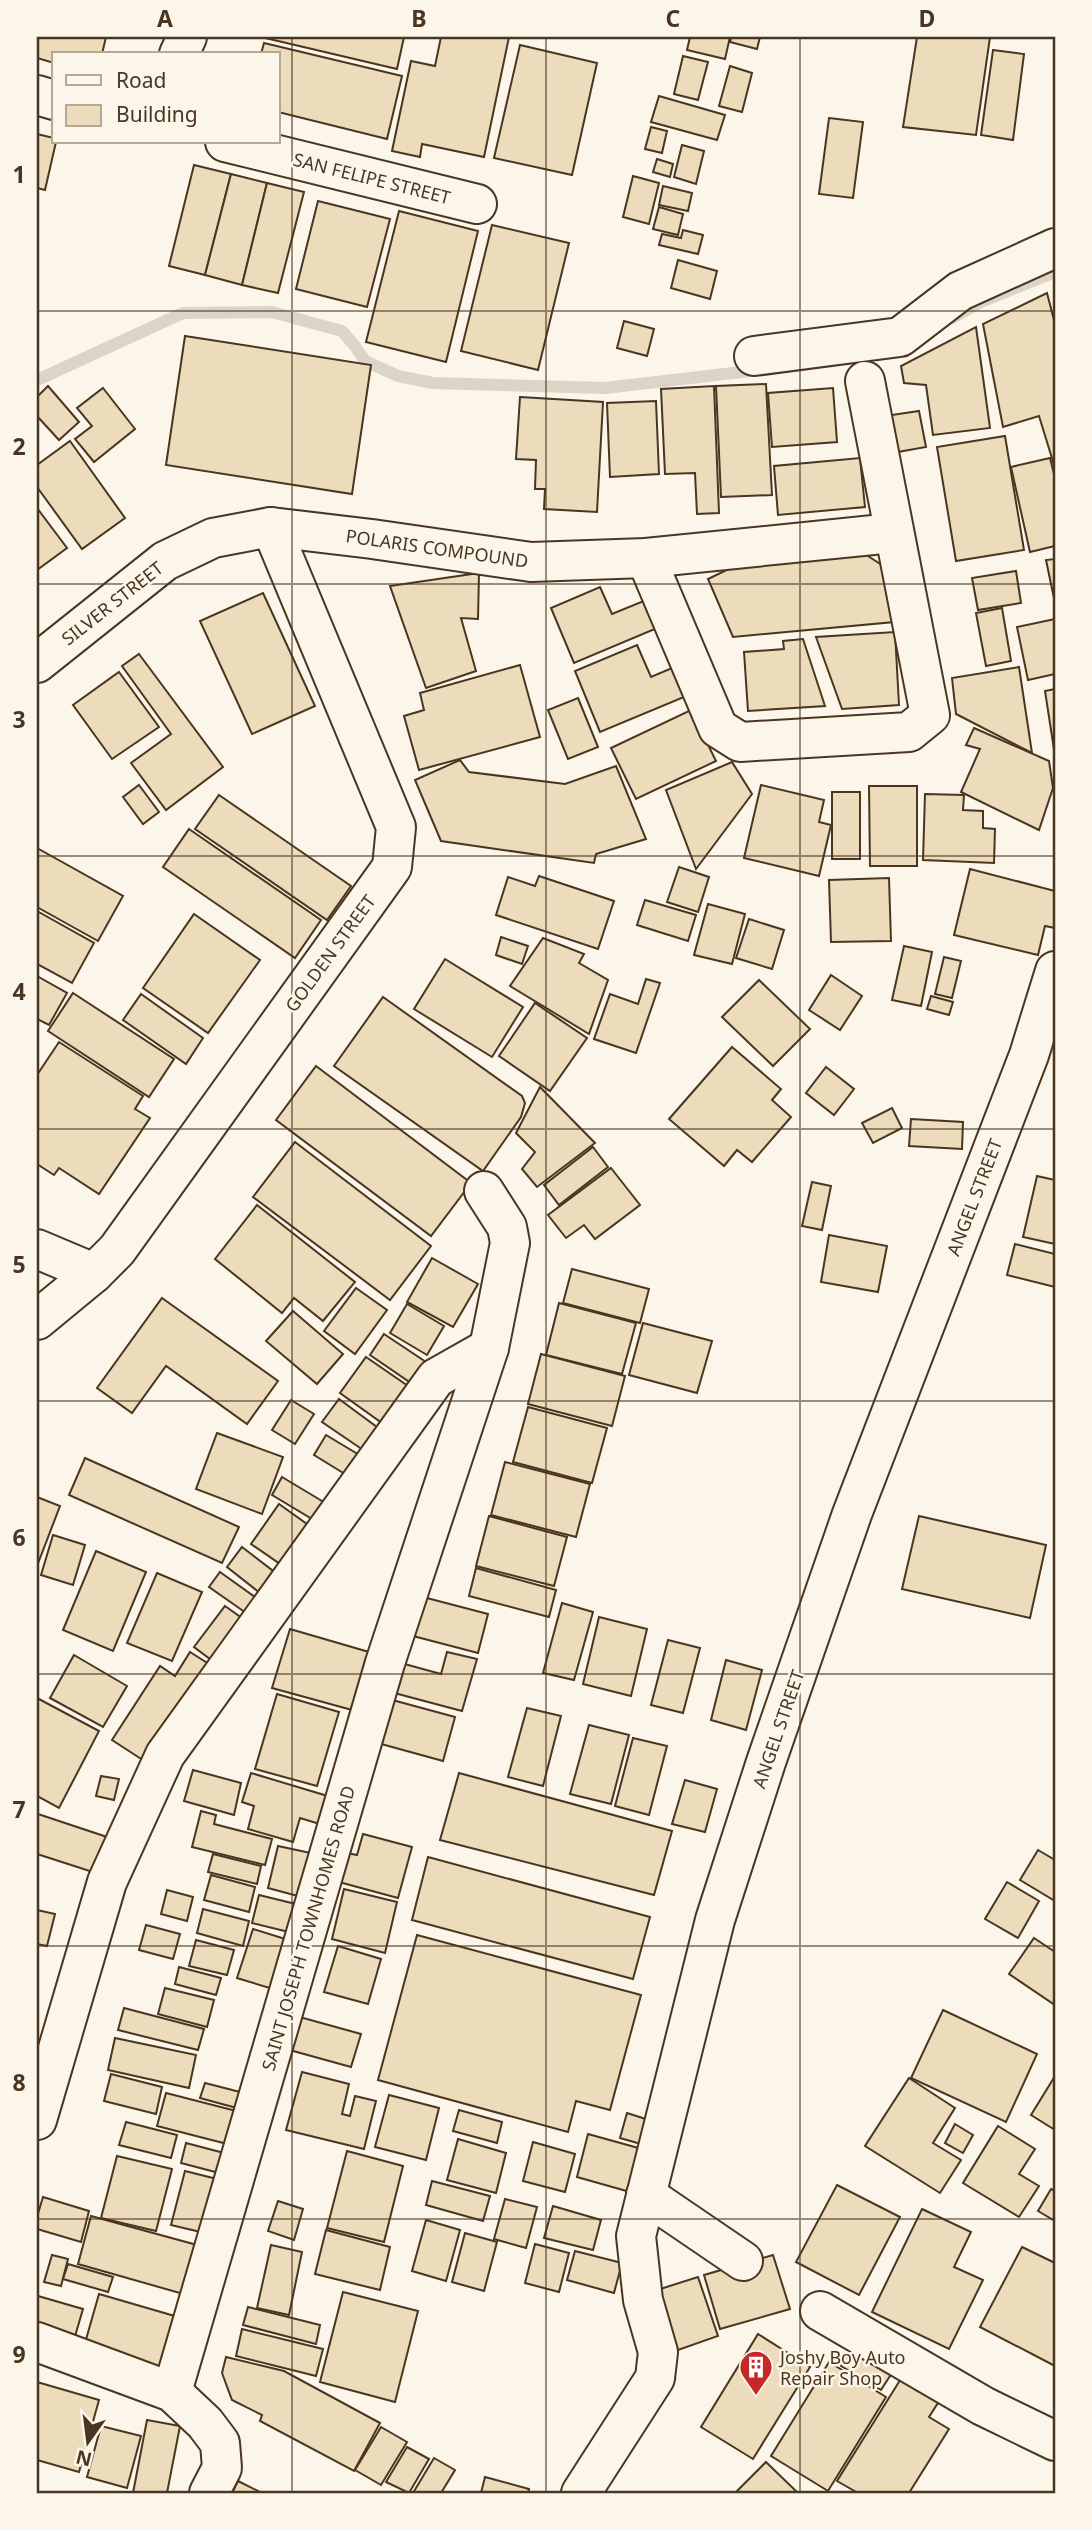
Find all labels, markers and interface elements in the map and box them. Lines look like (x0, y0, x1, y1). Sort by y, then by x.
text: A (157, 2, 173, 34)
text: B (411, 2, 427, 34)
text: C (666, 2, 681, 34)
text: D (919, 2, 935, 34)
legend (52, 52, 280, 144)
text: Road (116, 66, 166, 94)
text: Building (116, 100, 198, 128)
street label: SAN FELIPE STREET (291, 147, 453, 209)
text: 1 (12, 158, 26, 190)
text: 2 (12, 430, 26, 462)
street label: POLARIS COMPOUND (344, 523, 530, 573)
street label: SILVER STREET (56, 556, 168, 650)
text: 3 (12, 703, 26, 735)
street label: GOLDEN STREET (279, 890, 381, 1016)
text: 4 (12, 975, 26, 1007)
street label: ANGEL STREET (941, 1135, 1007, 1259)
text: 5 (12, 1248, 26, 1280)
text: 6 (12, 1521, 26, 1553)
street label: ANGEL STREET (747, 1667, 809, 1791)
street label: SAINT JOSEPH TOWNHOMES ROAD (256, 1783, 360, 2073)
text: 7 (12, 1793, 26, 1825)
text: 8 (12, 2066, 26, 2098)
text: 9 (12, 2338, 26, 2370)
place label: Joshy Boy Auto Repair Shop (778, 2345, 906, 2390)
building icon: Joshy Boy Auto Repair Shop (737, 2348, 775, 2397)
north arrow (52, 2408, 122, 2478)
text: N (73, 2444, 95, 2473)

